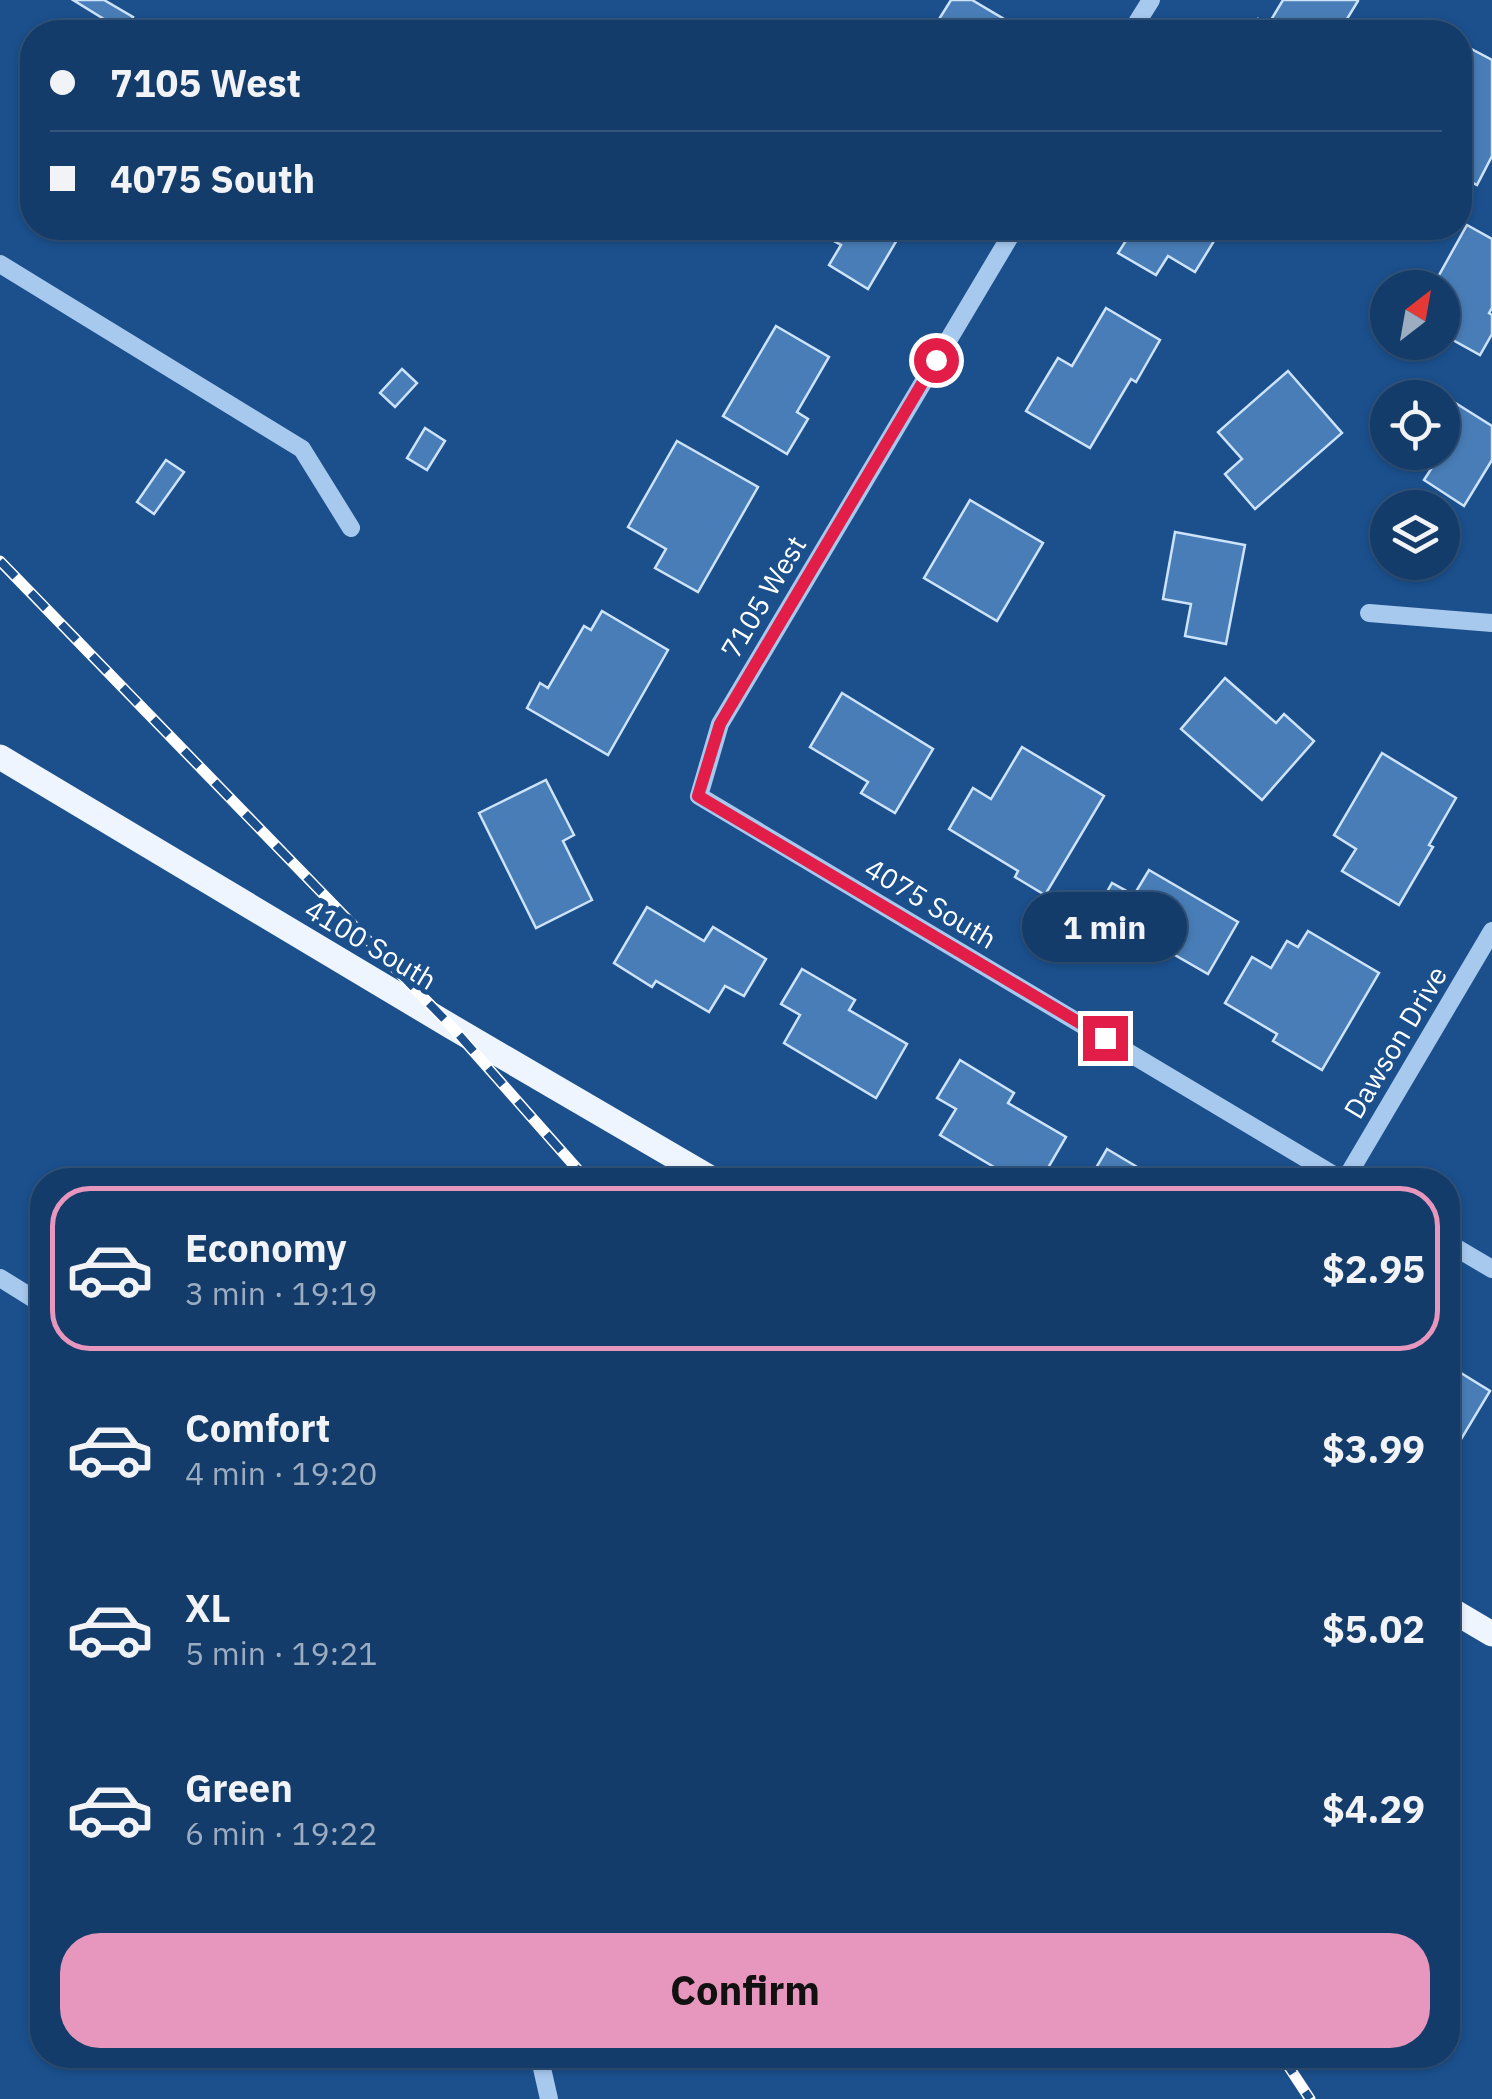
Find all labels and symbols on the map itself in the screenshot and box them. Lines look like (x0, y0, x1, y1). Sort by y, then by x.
north arrow (1370, 270, 1460, 360)
route start (914, 338, 959, 383)
street label: 7105 West (712, 529, 814, 665)
street label: 4075 South (858, 849, 1004, 957)
street label: 4100 South (298, 890, 444, 998)
callout: 1 min (1022, 893, 1188, 963)
street label: Dawson Drive (1335, 959, 1455, 1125)
route end (1083, 1016, 1128, 1061)

